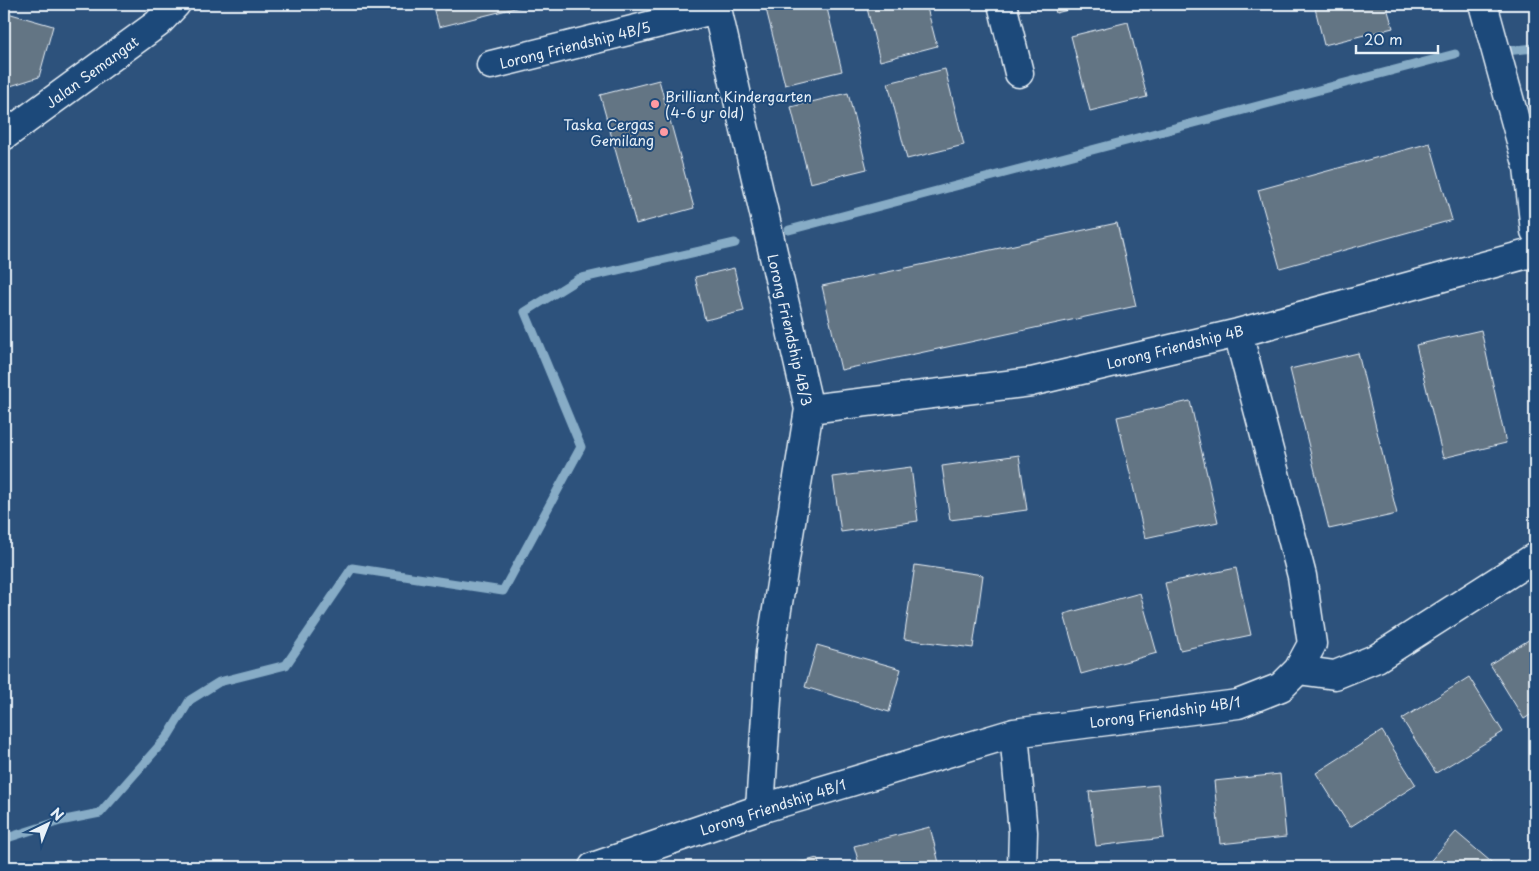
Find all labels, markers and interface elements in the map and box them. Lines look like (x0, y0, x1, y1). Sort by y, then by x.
street label: Lorong Friendship 4B/5 (497, 16, 653, 74)
scale bar (1356, 22, 1439, 54)
text: 20 m (1364, 27, 1403, 50)
street label: Jalan Semangat (41, 31, 143, 113)
place label: Brilliant Kindergarten (4-6 yr old) (665, 86, 812, 123)
marker: Brilliant Kindergarten (4-6 yr old) (649, 98, 661, 110)
place label: Taska Cergas Gemilang (563, 114, 654, 151)
marker: Taska Cergas Gemilang (658, 126, 670, 138)
street label: Lorong Friendship 4B/3 (762, 252, 818, 408)
street label: Lorong Friendship 4B (1104, 320, 1246, 374)
street label: Lorong Friendship 4B/1 (1088, 691, 1242, 733)
street label: Lorong Friendship 4B/1 (697, 773, 849, 841)
north arrow (22, 798, 72, 848)
text: N (46, 803, 68, 826)

